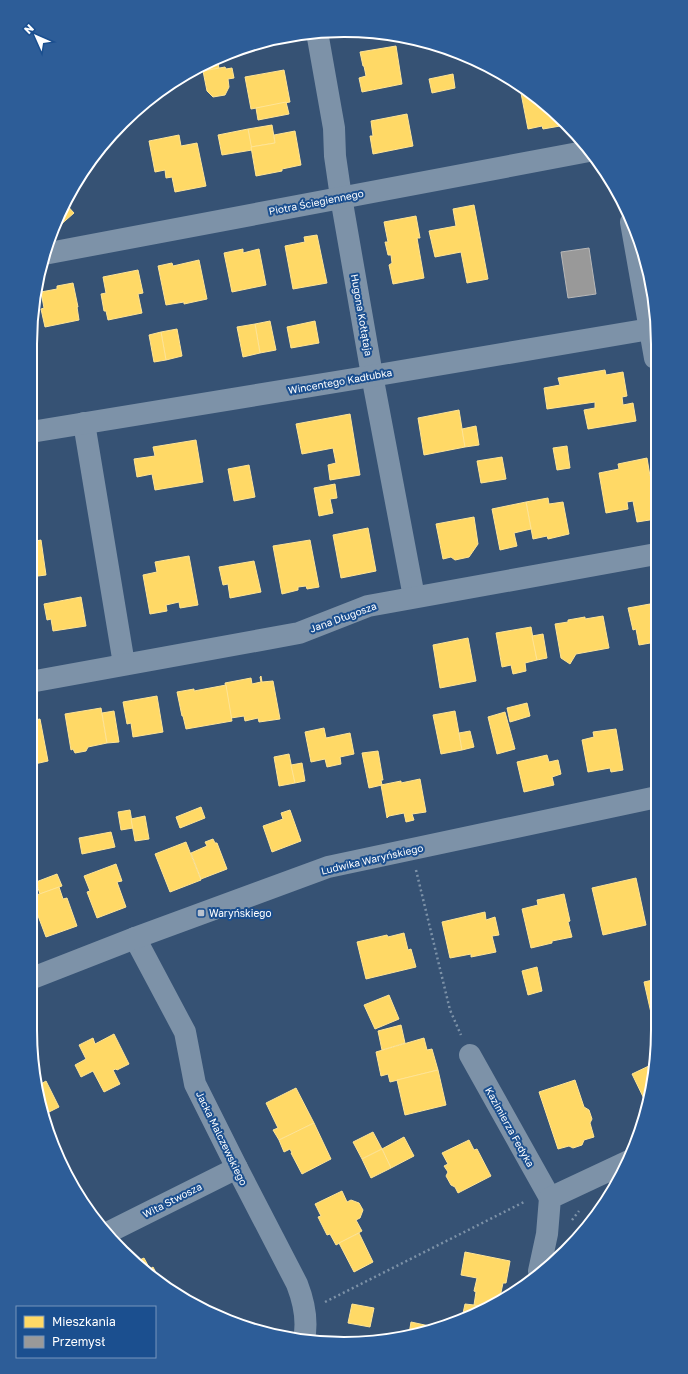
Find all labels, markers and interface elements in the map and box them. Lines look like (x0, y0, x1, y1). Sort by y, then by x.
north arrow (16, 16, 56, 56)
text: N (21, 21, 36, 36)
street label: Piotra Ściegiennego (267, 186, 364, 217)
street label: Hugona Kołłątaja (349, 273, 375, 357)
street label: Wincentego Kadłubka (287, 366, 393, 396)
street label: Jana Długosza (308, 599, 378, 635)
street label: Ludwika Waryńskiego (320, 841, 424, 877)
place label: Waryńskiego (209, 907, 271, 919)
marker: Waryńskiego (196, 908, 206, 918)
street label: Kazimierza Fedyka (483, 1085, 537, 1169)
street label: Jacka Malczewskiego (194, 1089, 250, 1187)
street label: Wita Stwosza (140, 1180, 204, 1220)
legend (16, 1306, 156, 1358)
text: Mieszkania (52, 1314, 116, 1329)
text: Przemysł (52, 1334, 105, 1349)

